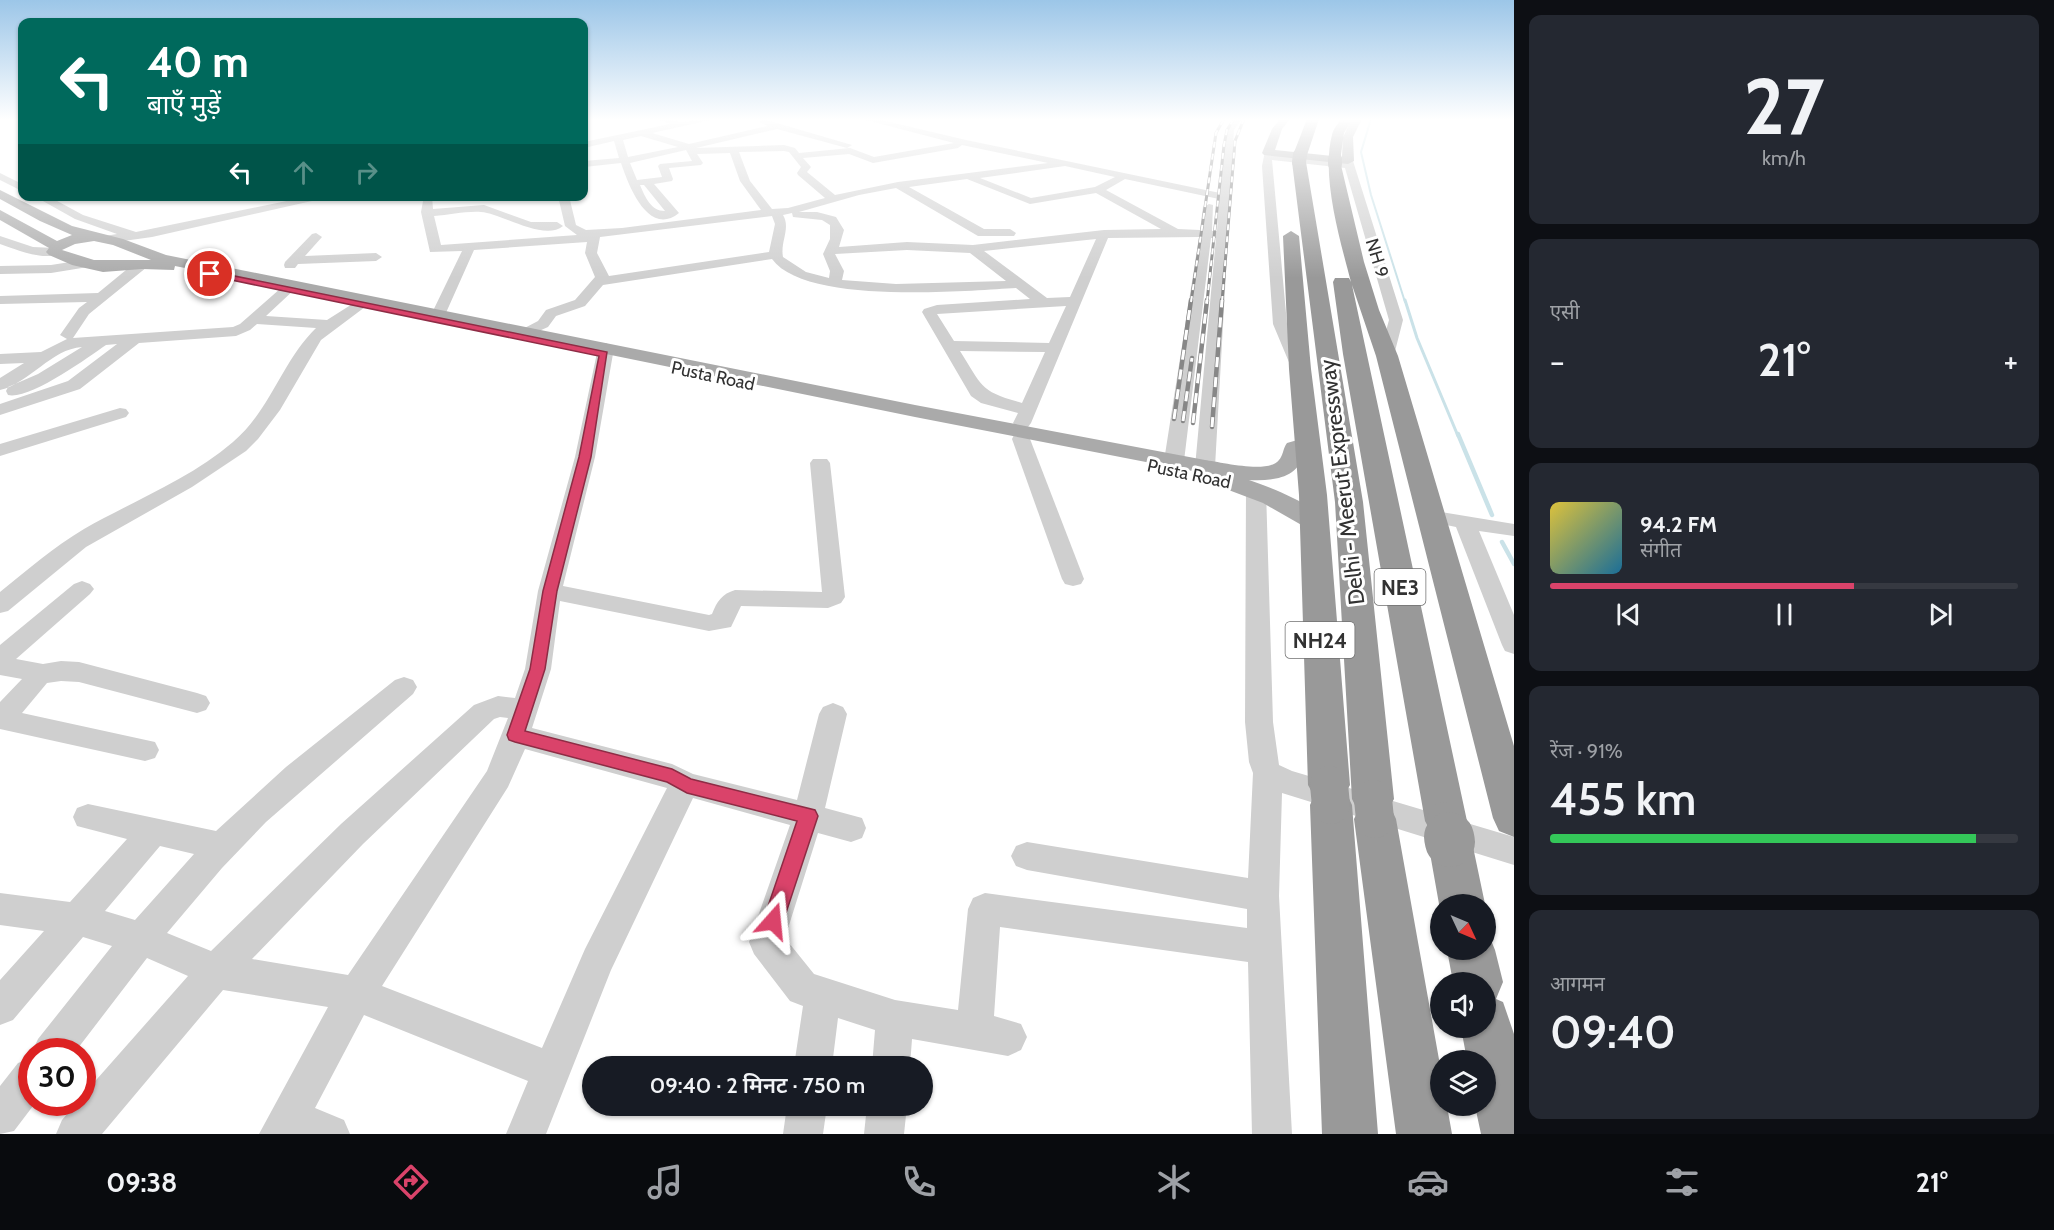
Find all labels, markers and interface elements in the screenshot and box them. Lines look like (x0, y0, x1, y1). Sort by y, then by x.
text: 40 m (147, 36, 249, 88)
icon: left (48, 42, 126, 120)
text: 27 (1743, 59, 1825, 154)
text: बाएँ मुड़ें (147, 88, 221, 121)
text: km/h (1762, 146, 1806, 170)
icon: left (224, 156, 257, 189)
icon: ahead (287, 156, 320, 189)
icon: right (350, 156, 383, 189)
street label: NH 9 (1361, 236, 1393, 280)
pin (184, 248, 235, 299)
icon: arrive (193, 257, 226, 290)
text: एसी (1550, 300, 1580, 324)
text: 21° (1758, 333, 1810, 387)
text: − (1550, 341, 1565, 381)
text: + (2003, 341, 2018, 381)
street label: Pusta Road (669, 356, 757, 396)
street label: Delhi - Meerut Expressway (1314, 358, 1370, 606)
street label: Pusta Road (1145, 454, 1233, 494)
text: 94.2 FM (1640, 511, 1717, 538)
text: संगीत (1640, 538, 1681, 562)
road number: NE3 (1374, 569, 1426, 605)
icon: previous (1612, 598, 1645, 631)
icon: pause (1768, 598, 1801, 631)
icon: next (1924, 598, 1957, 631)
road number: NH24 (1286, 622, 1354, 658)
text: रेंज · 91% (1550, 739, 1623, 763)
text: 455 km (1550, 772, 1696, 826)
position arrow (741, 889, 805, 953)
north arrow (1430, 894, 1496, 960)
map controls (1430, 894, 1496, 1116)
button: sound (1430, 972, 1496, 1038)
text: आगमन (1550, 972, 1605, 996)
text: 09:40 (1550, 1005, 1676, 1059)
speed limit sign: 30 (18, 1038, 96, 1116)
button: layers (1430, 1050, 1496, 1116)
text: 09:40 · 2 मिनट · 750 m (650, 1072, 865, 1099)
icon: directions (390, 1161, 432, 1203)
icon: music (644, 1161, 686, 1203)
icon: phone (898, 1161, 940, 1203)
icon: climate (1153, 1161, 1195, 1203)
icon: car (1407, 1161, 1449, 1203)
icon: filters (1661, 1161, 1703, 1203)
text: 09:38 (106, 1166, 177, 1199)
text: 21° (1916, 1166, 1948, 1199)

